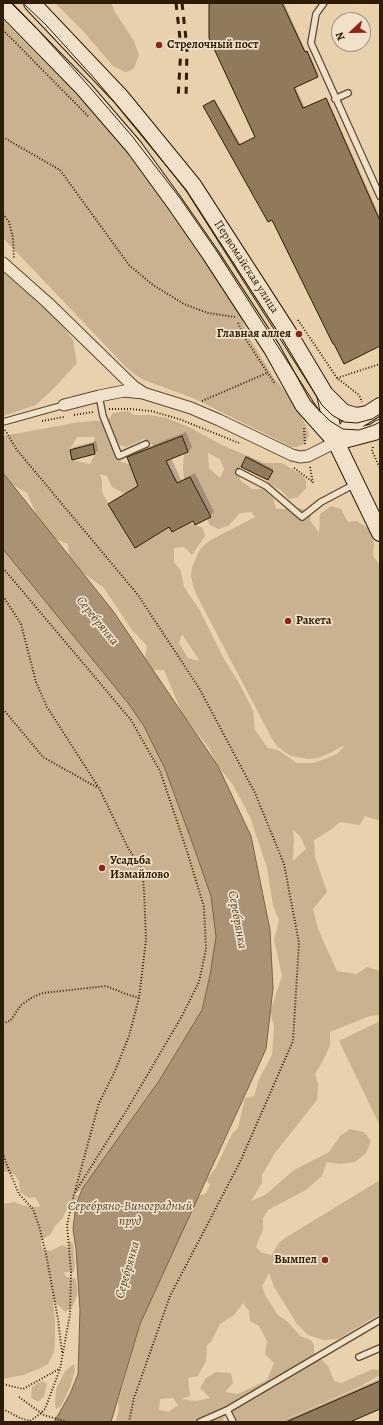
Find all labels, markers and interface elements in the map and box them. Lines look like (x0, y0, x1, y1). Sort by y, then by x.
north arrow (331, 12, 371, 52)
text: N (332, 30, 349, 43)
place label: Стрелочный пост (167, 38, 259, 52)
marker: Стрелочный пост (154, 40, 164, 50)
street label: Первомайская улица (211, 218, 281, 316)
place label: Главная аллея (217, 327, 291, 341)
marker: Главная аллея (294, 329, 304, 339)
water label: Серебрянка (72, 593, 122, 649)
place label: Ракета (296, 614, 331, 628)
marker: Ракета (283, 616, 293, 626)
place label: Усадьба Измайлово (110, 854, 169, 882)
marker: Усадьба Измайлово (97, 863, 107, 873)
water label: Серебрянка (224, 890, 250, 950)
water label: Серебряно-Виноградный пруд (68, 1199, 192, 1230)
water label: Серебрянка (112, 1240, 144, 1300)
place label: Вымпел (274, 1253, 317, 1267)
marker: Вымпел (320, 1255, 330, 1265)

